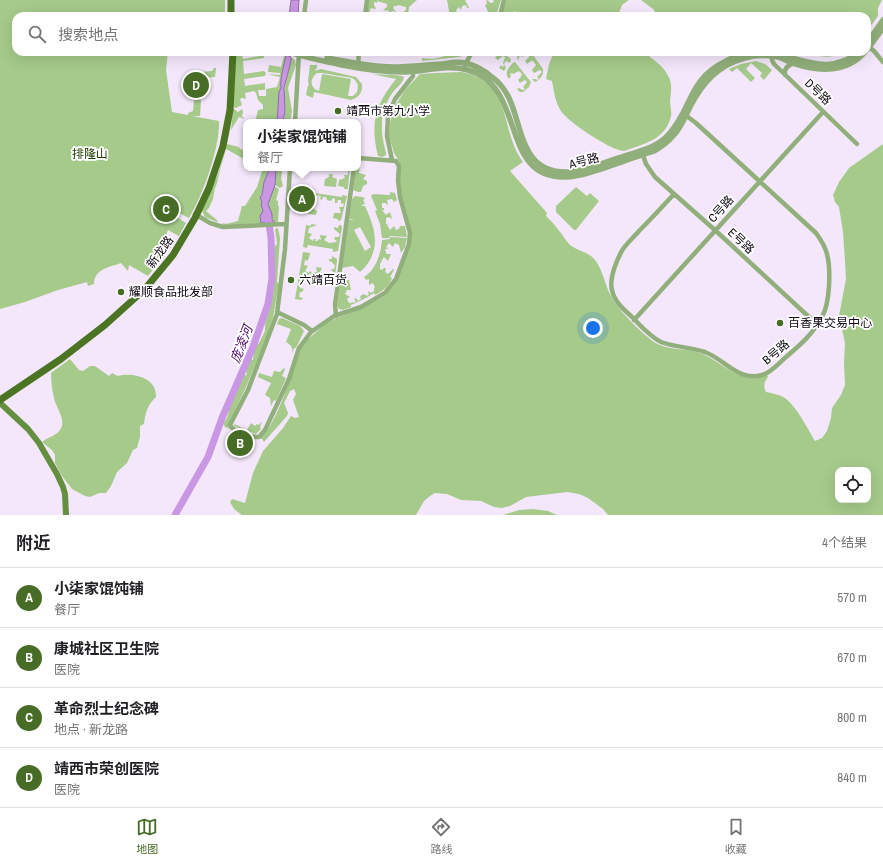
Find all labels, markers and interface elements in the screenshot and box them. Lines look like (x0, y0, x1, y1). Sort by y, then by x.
search box (12, 12, 871, 56)
icon: search (26, 23, 48, 45)
text: 搜索地点 (58, 24, 118, 45)
pin: D (183, 70, 209, 100)
street label: D号路 (801, 75, 835, 109)
place label: 靖西市第九小学 (346, 103, 430, 119)
marker: 靖西市第九小学 (333, 106, 343, 116)
popup (243, 119, 361, 171)
text: 小柒家馄饨铺 (257, 126, 347, 147)
park label: 排隆山 (72, 146, 108, 162)
text: 餐厅 (257, 149, 283, 166)
street label: A号路 (566, 150, 601, 173)
pin: A (289, 184, 315, 214)
street label: C号路 (705, 192, 737, 226)
pin: C (153, 194, 179, 224)
street label: E号路 (724, 225, 758, 257)
street label: 新龙路 (143, 233, 177, 271)
place label: 六靖百货 (299, 272, 347, 288)
marker: 六靖百货 (286, 275, 296, 285)
place label: 耀顺食品批发部 (129, 284, 213, 300)
marker: 耀顺食品批发部 (116, 287, 126, 297)
place label: 百香果交易中心 (788, 315, 872, 331)
your location (583, 318, 603, 338)
marker: 百香果交易中心 (775, 318, 785, 328)
water label: 庞凌河 (227, 320, 257, 365)
street label: B号路 (759, 336, 793, 368)
pin: B (227, 428, 253, 458)
map controls (835, 467, 871, 503)
button: locate (835, 467, 871, 503)
text: 附近 (16, 531, 50, 554)
text: 4个结果 (822, 534, 867, 551)
text: 小柒家馄饨铺 (54, 578, 144, 599)
text: A (25, 589, 33, 606)
text: 570 m (837, 589, 867, 606)
text: 餐厅 (54, 601, 80, 618)
text: 康城社区卫生院 (54, 638, 159, 659)
text: B (25, 649, 33, 666)
text: 670 m (837, 649, 867, 666)
text: 医院 (54, 661, 80, 678)
text: 革命烈士纪念碑 (54, 698, 159, 719)
text: C (25, 709, 33, 726)
text: 800 m (837, 709, 867, 726)
text: 地点 · 新龙路 (54, 721, 128, 738)
text: 靖西市荣创医院 (54, 758, 159, 779)
text: D (25, 769, 33, 786)
text: 840 m (837, 769, 867, 786)
text: 医院 (54, 781, 80, 798)
tab: 地图 (136, 816, 158, 856)
tab: 路线 (430, 816, 452, 856)
tab: 收藏 (725, 816, 747, 856)

